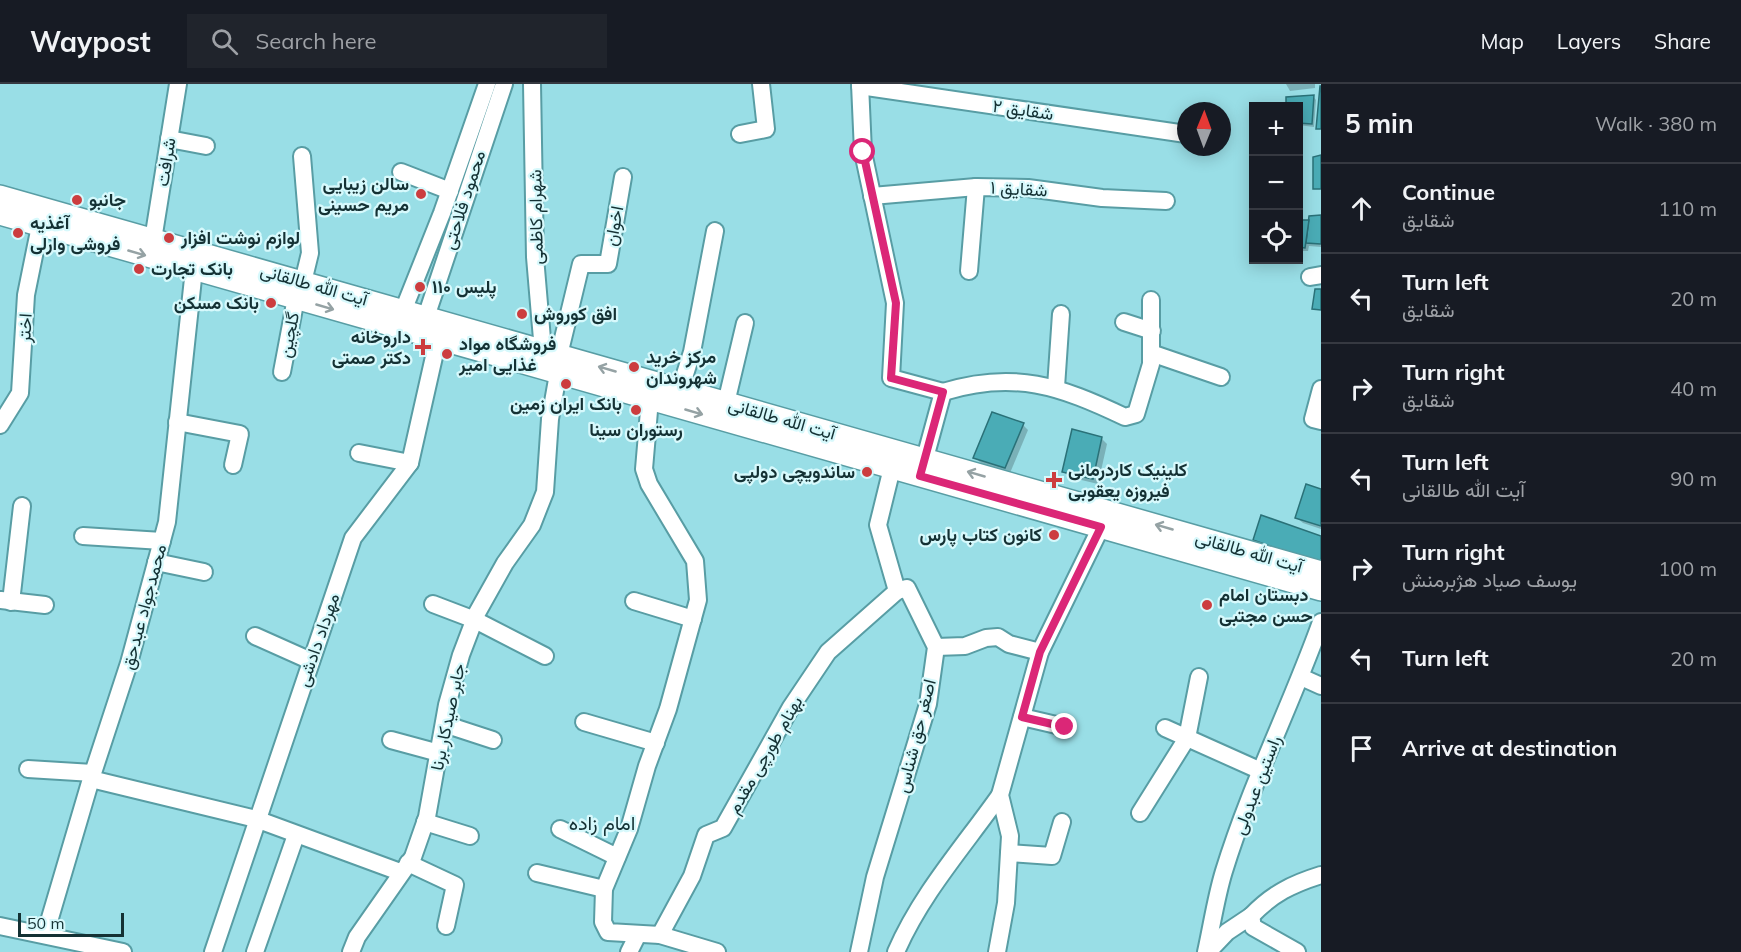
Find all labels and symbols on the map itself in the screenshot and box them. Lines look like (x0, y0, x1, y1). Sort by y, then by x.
street label: شقایق ۲ (991, 94, 1055, 125)
north arrow (1177, 102, 1231, 156)
street label: شرافت (150, 136, 181, 188)
route start (849, 138, 875, 164)
street label: محمود فلاحتی (437, 147, 490, 252)
street label: شهرام کاظمی (523, 169, 549, 265)
place label: سالن زیبایی مریم حسینی (318, 172, 409, 217)
street label: شقایق ۱ (990, 176, 1048, 201)
marker: سالن زیبایی مریم حسینی (414, 187, 428, 201)
place label: جانبو (89, 188, 126, 211)
marker: جانبو (70, 193, 84, 207)
street label: اخوان (599, 204, 628, 248)
place label: آغذیه فروشی وارلی (30, 211, 120, 255)
marker: آغذیه فروشی وارلی (11, 226, 25, 240)
place label: لوازم نوشت افزار (180, 226, 300, 250)
marker: لوازم نوشت افزار (162, 231, 176, 245)
one-way arrow (127, 248, 146, 259)
place label: بانک تجارت (151, 257, 233, 280)
street label: آیت الله طالقانی (258, 258, 372, 311)
marker: بانک تجارت (132, 262, 146, 276)
place label: پلیس ۱۱۰ (432, 275, 497, 299)
marker: پلیس ۱۱۰ (413, 280, 427, 294)
place label: بانک مسکن (174, 291, 259, 314)
marker: بانک مسکن (264, 296, 278, 310)
one-way arrow (315, 302, 334, 313)
place label: افق کوروش (534, 302, 617, 325)
marker: افق کوروش (515, 307, 529, 321)
street label: گلچین (273, 310, 305, 360)
street label: اختر (12, 313, 37, 344)
place label: داروخانه دکتر صمتی (332, 325, 411, 369)
place label: فروشگاه مواد غذایی امیر (458, 332, 556, 376)
marker: داروخانه دکتر صمتی (416, 340, 430, 354)
place label: مرکز خرید شهروندان (646, 345, 717, 389)
marker: فروشگاه مواد غذایی امیر (440, 347, 454, 361)
marker: مرکز خرید شهروندان (627, 360, 641, 374)
one-way arrow (598, 363, 617, 374)
marker: بانک ایران زمین (559, 377, 573, 391)
place label: بانک ایران زمین (510, 392, 622, 415)
street label: آیت الله طالقانی (726, 392, 840, 445)
marker: رستوران سینا (629, 403, 643, 417)
one-way arrow (684, 406, 703, 418)
place label: رستوران سینا (589, 418, 683, 441)
place label: کلینیک کاردرمانی فیروزه یعقوبی (1068, 458, 1187, 502)
place label: ساندویچی دولپی (734, 460, 855, 484)
marker: ساندویچی دولپی (860, 465, 874, 479)
one-way arrow (967, 468, 986, 479)
marker: کلینیک کاردرمانی فیروزه یعقوبی (1045, 471, 1063, 489)
one-way arrow (1155, 521, 1174, 533)
place label: کانون کتاب پارس (919, 523, 1042, 547)
street label: آیت الله طالقانی (1193, 525, 1307, 578)
marker: کانون کتاب پارس (1047, 528, 1061, 542)
street label: محمدجواد عبدحق (116, 542, 171, 672)
place label: دبستان امام حسن مجتبی (1219, 583, 1313, 627)
street label: مهرداد دادشی (291, 590, 344, 690)
marker: دبستان امام حسن مجتبی (1200, 598, 1214, 612)
street label: جابر صیدکار برنا (425, 661, 470, 773)
street label: اصغر حق شناس (890, 677, 941, 795)
street label: بهنام طورچی مقدم (722, 692, 808, 818)
route end (1051, 713, 1077, 739)
street label: راستین عبدولی (1227, 732, 1286, 838)
district label: امام زاده (569, 810, 635, 836)
scale bar (18, 910, 124, 938)

